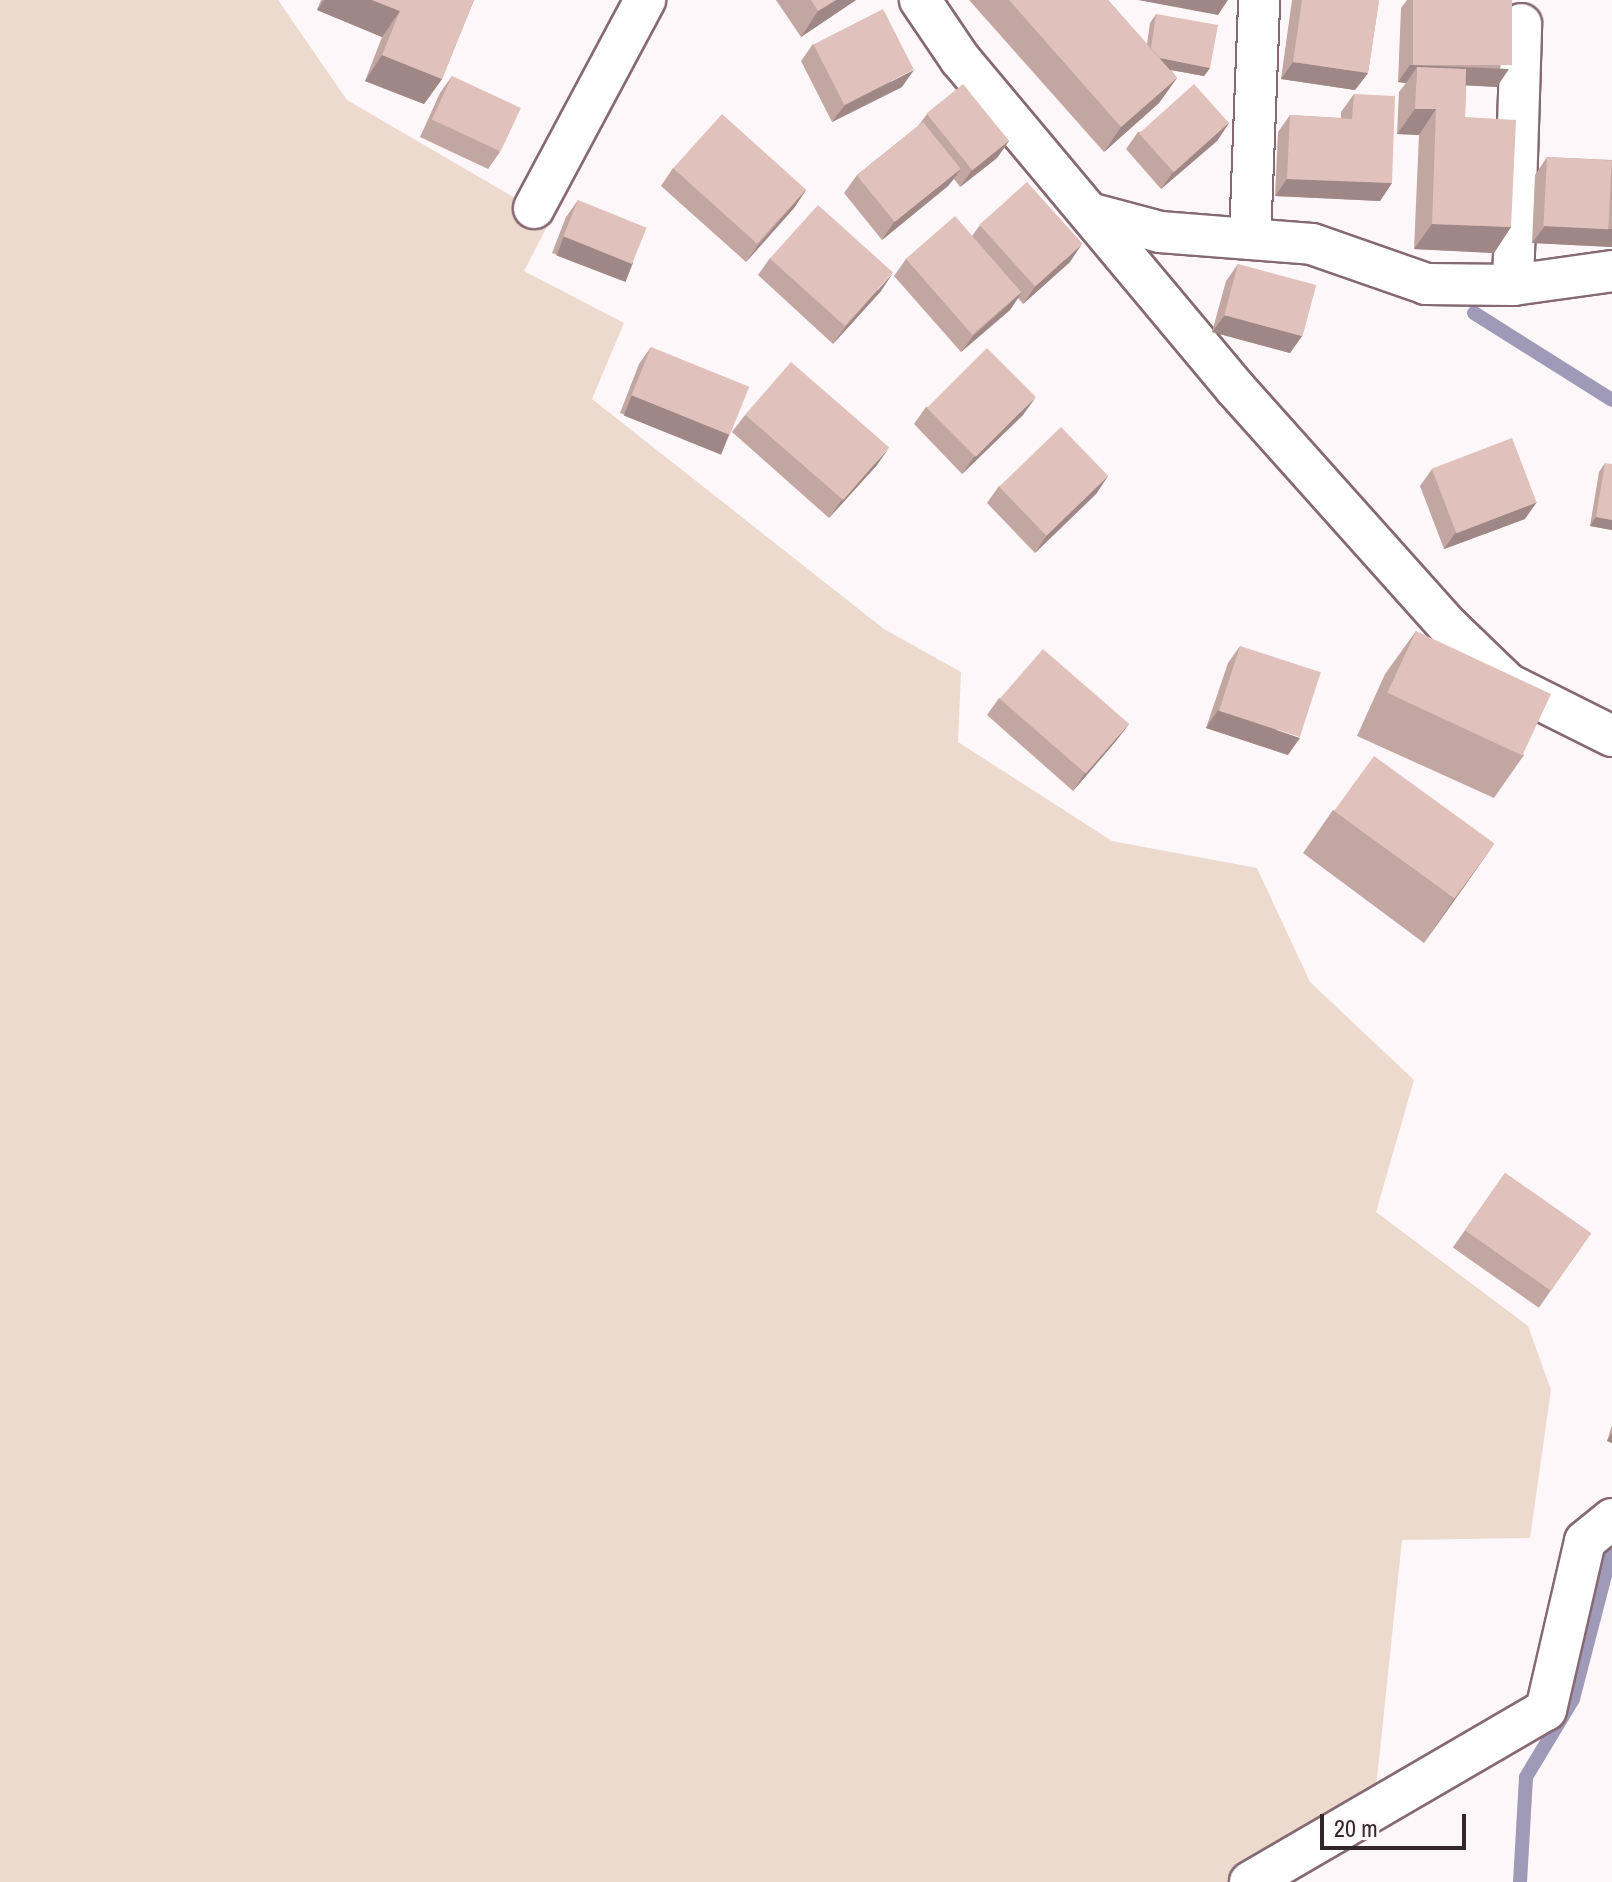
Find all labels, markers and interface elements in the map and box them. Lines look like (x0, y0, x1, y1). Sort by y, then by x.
scale bar (1324, 1798, 1470, 1848)
text: 20 m (1334, 1812, 1378, 1844)

